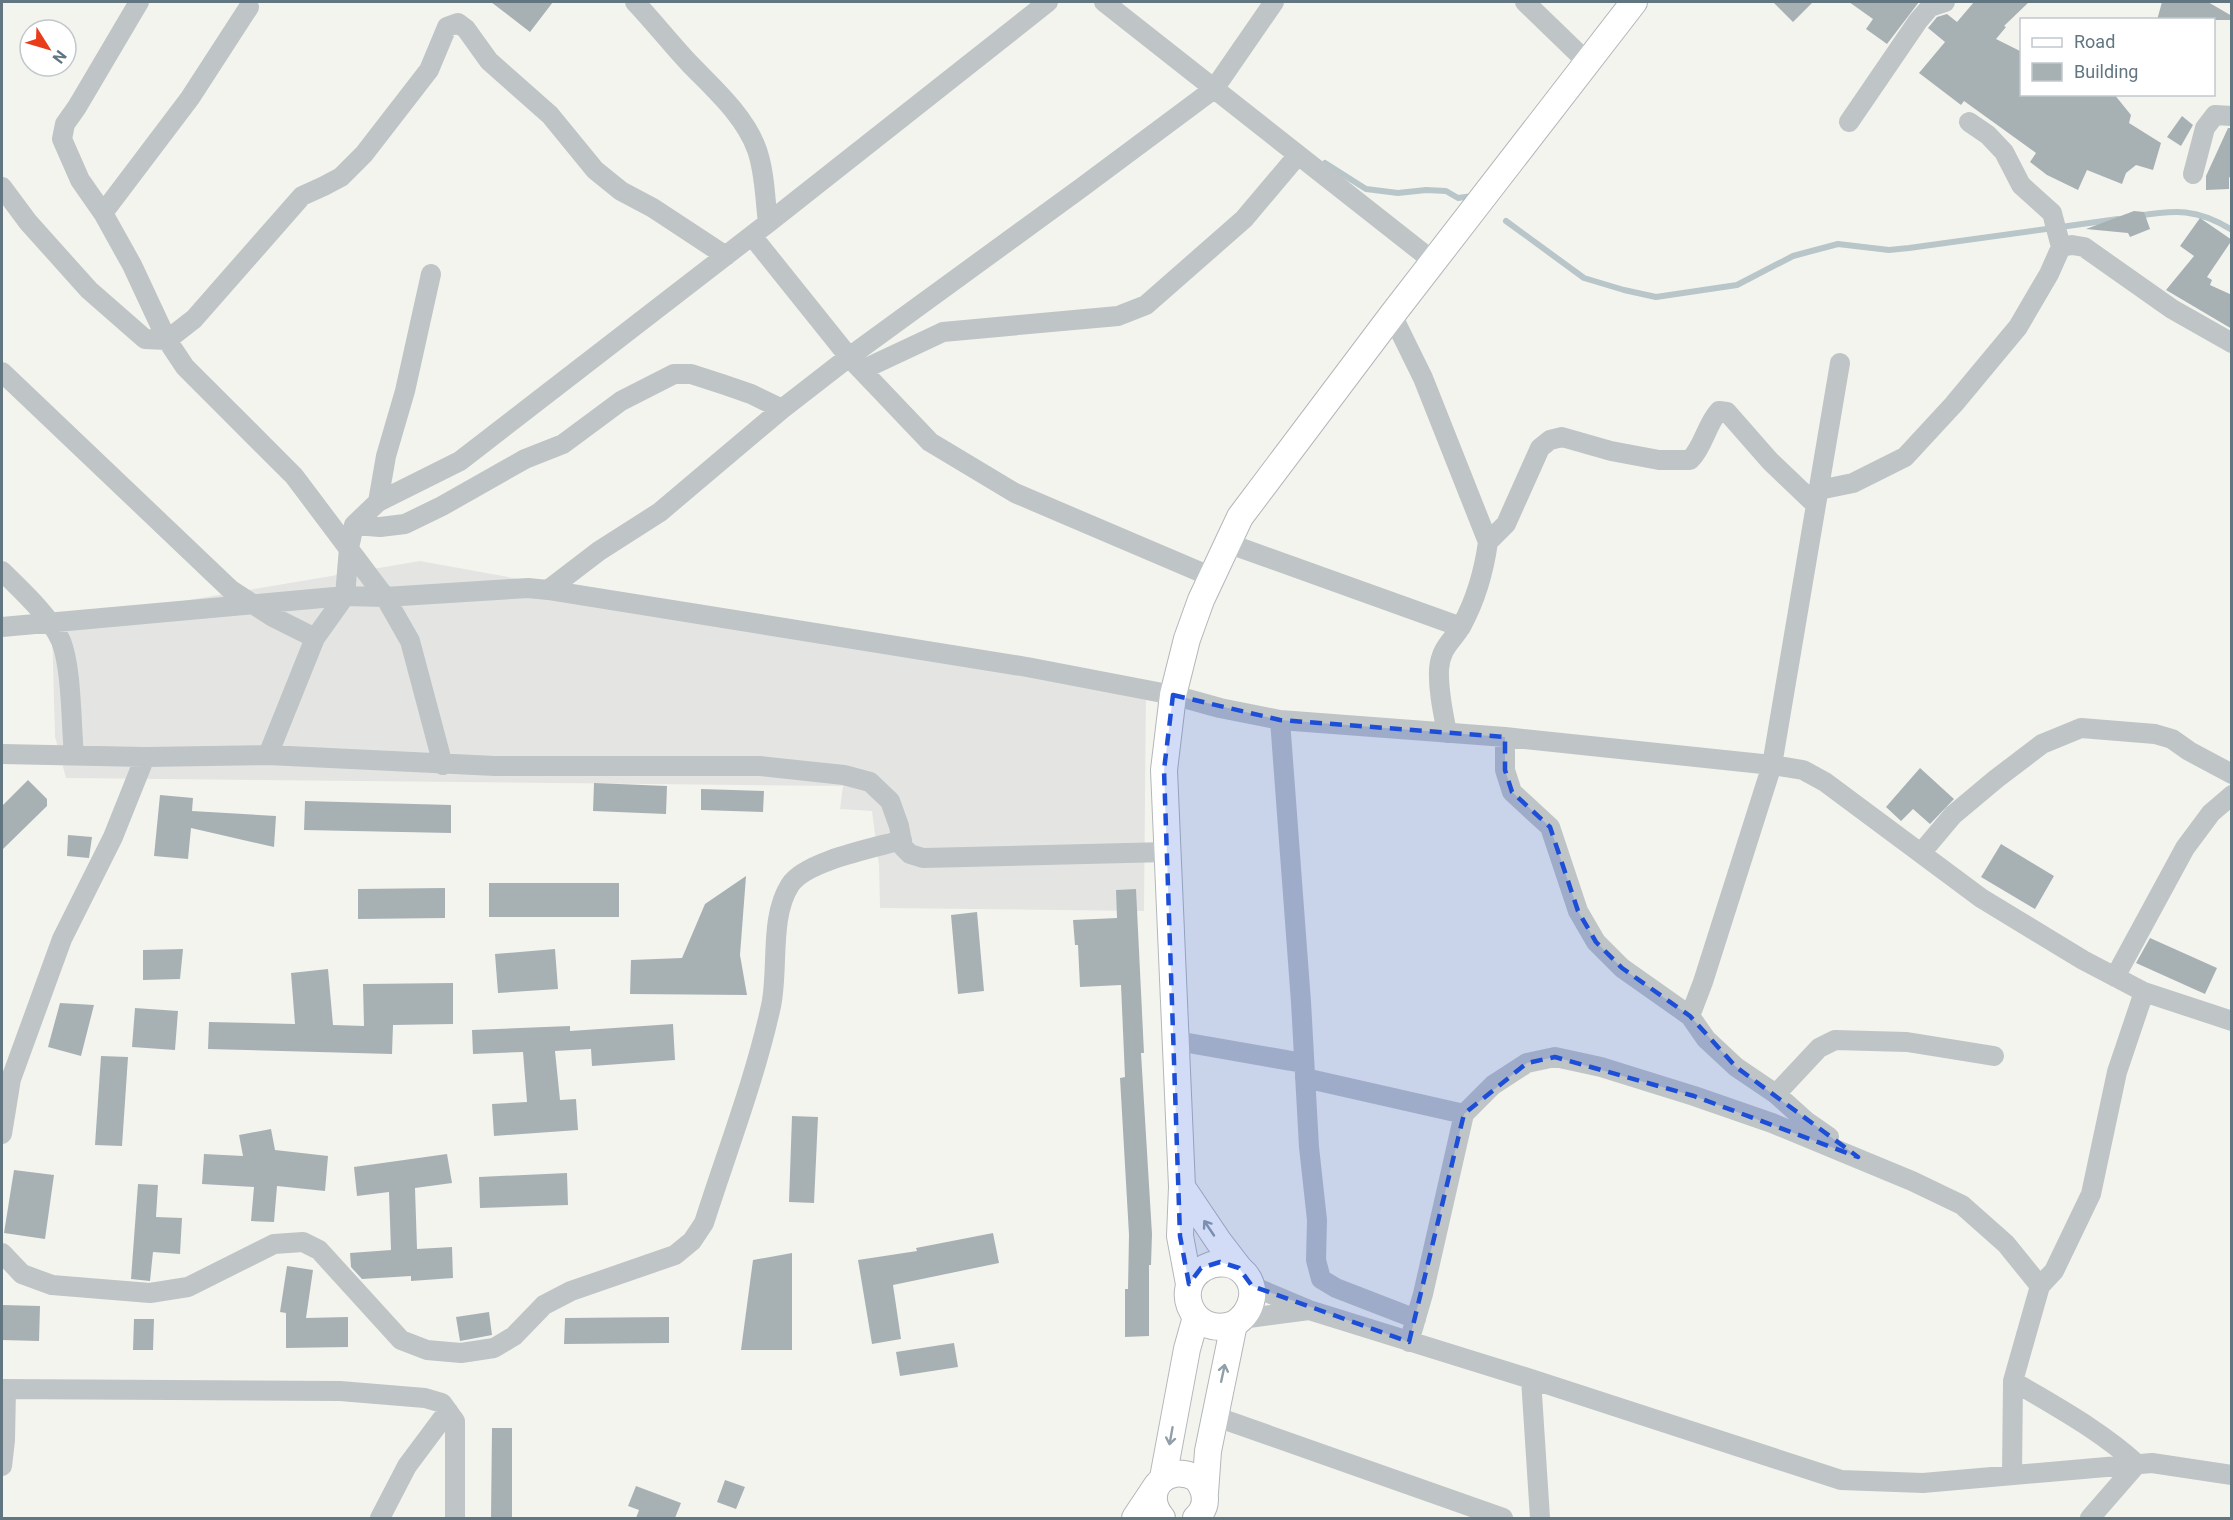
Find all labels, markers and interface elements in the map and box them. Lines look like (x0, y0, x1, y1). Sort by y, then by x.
north arrow (18, 18, 78, 78)
legend (2020, 18, 2215, 96)
text: Road (2074, 31, 2115, 52)
text: N (49, 46, 71, 67)
text: Building (2074, 61, 2138, 82)
one-way arrow (1203, 1220, 1215, 1237)
one-way arrow (1218, 1364, 1230, 1383)
one-way arrow (1165, 1425, 1176, 1445)

